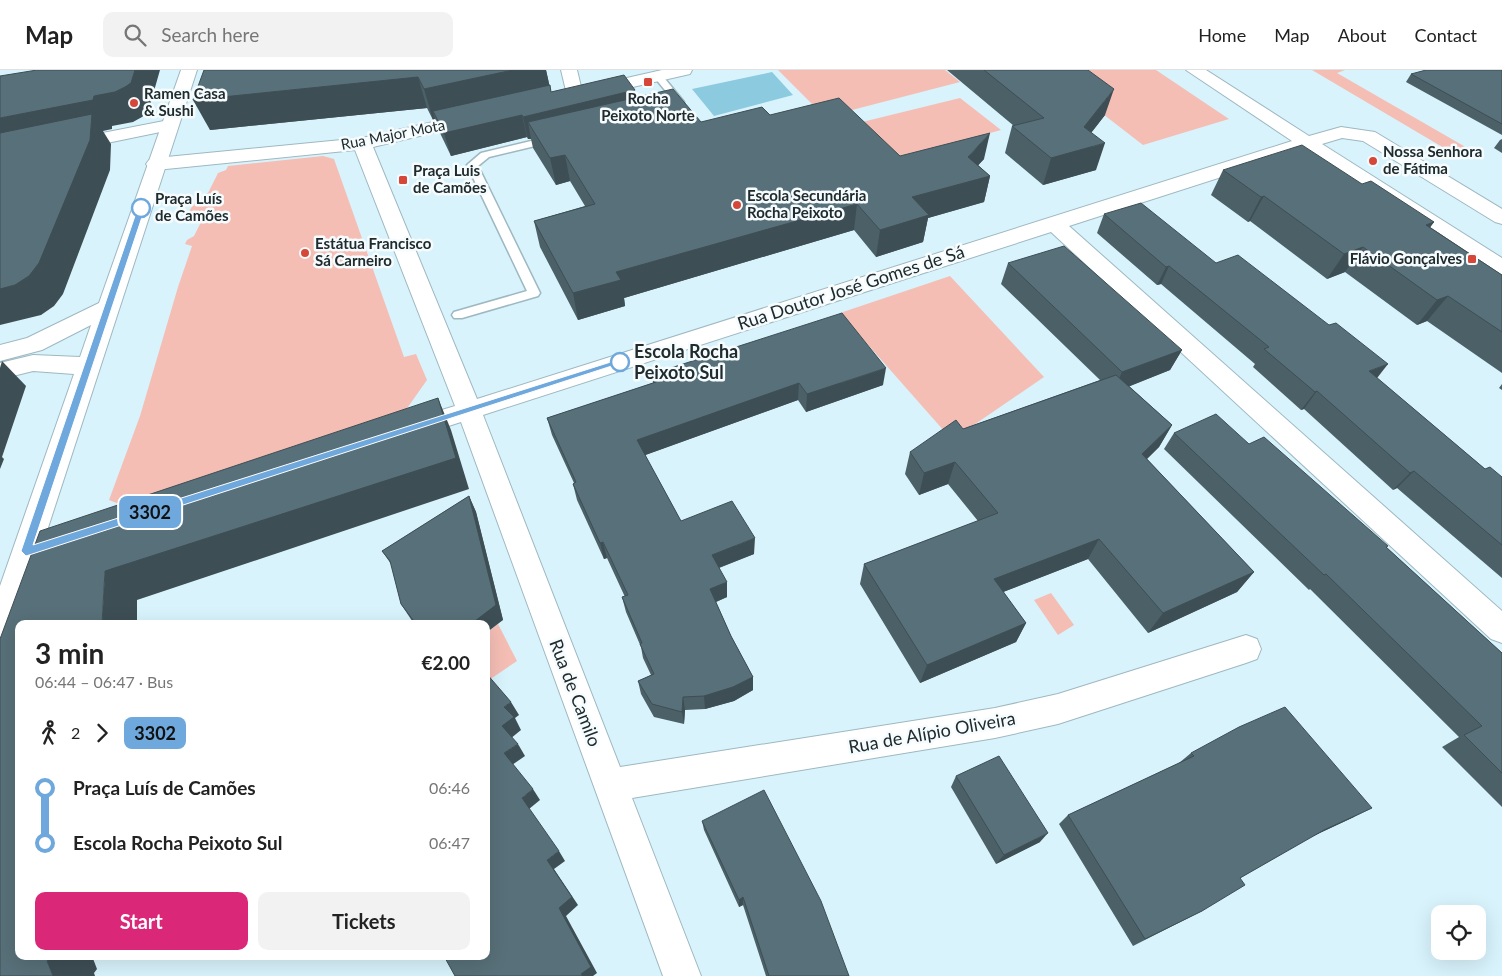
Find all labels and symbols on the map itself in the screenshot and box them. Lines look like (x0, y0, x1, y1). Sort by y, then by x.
marker: Rocha Peixoto Norte (642, 76, 654, 88)
place label: Ramen Casa & Sushi (144, 84, 226, 119)
place label: Rocha Peixoto Norte (601, 89, 695, 124)
marker: Ramen Casa & Sushi (128, 97, 140, 109)
street label: Rua Major Mota (339, 115, 447, 153)
place label: Nossa Senhora de Fátima (1383, 142, 1482, 177)
marker: Nossa Senhora de Fátima (1367, 155, 1379, 167)
place label: Praça Luis de Camões (413, 161, 487, 196)
marker: Praça Luis de Camões (397, 174, 409, 186)
place label: Escola Secundária Rocha Peixoto (747, 186, 866, 221)
place label: Praça Luís de Camões (155, 189, 229, 224)
marker: Praça Luís de Camões (131, 198, 151, 218)
marker: Escola Secundária Rocha Peixoto (731, 199, 743, 211)
place label: Estátua Francisco Sá Carneiro (315, 234, 432, 269)
street label: Rua Doutor José Gomes de Sá (734, 240, 967, 334)
marker: Estátua Francisco Sá Carneiro (299, 247, 311, 259)
place label: Flávio Gonçalves (1350, 249, 1462, 267)
marker: Flávio Gonçalves (1466, 253, 1478, 265)
place label: Escola Rocha Peixoto Sul (634, 340, 738, 383)
marker: Escola Rocha Peixoto Sul (610, 352, 630, 372)
line badge: 3302 (115, 496, 185, 528)
street label: Rua de Camilo (545, 636, 606, 749)
street label: Rua de Alípio Oliveira (847, 707, 1017, 758)

